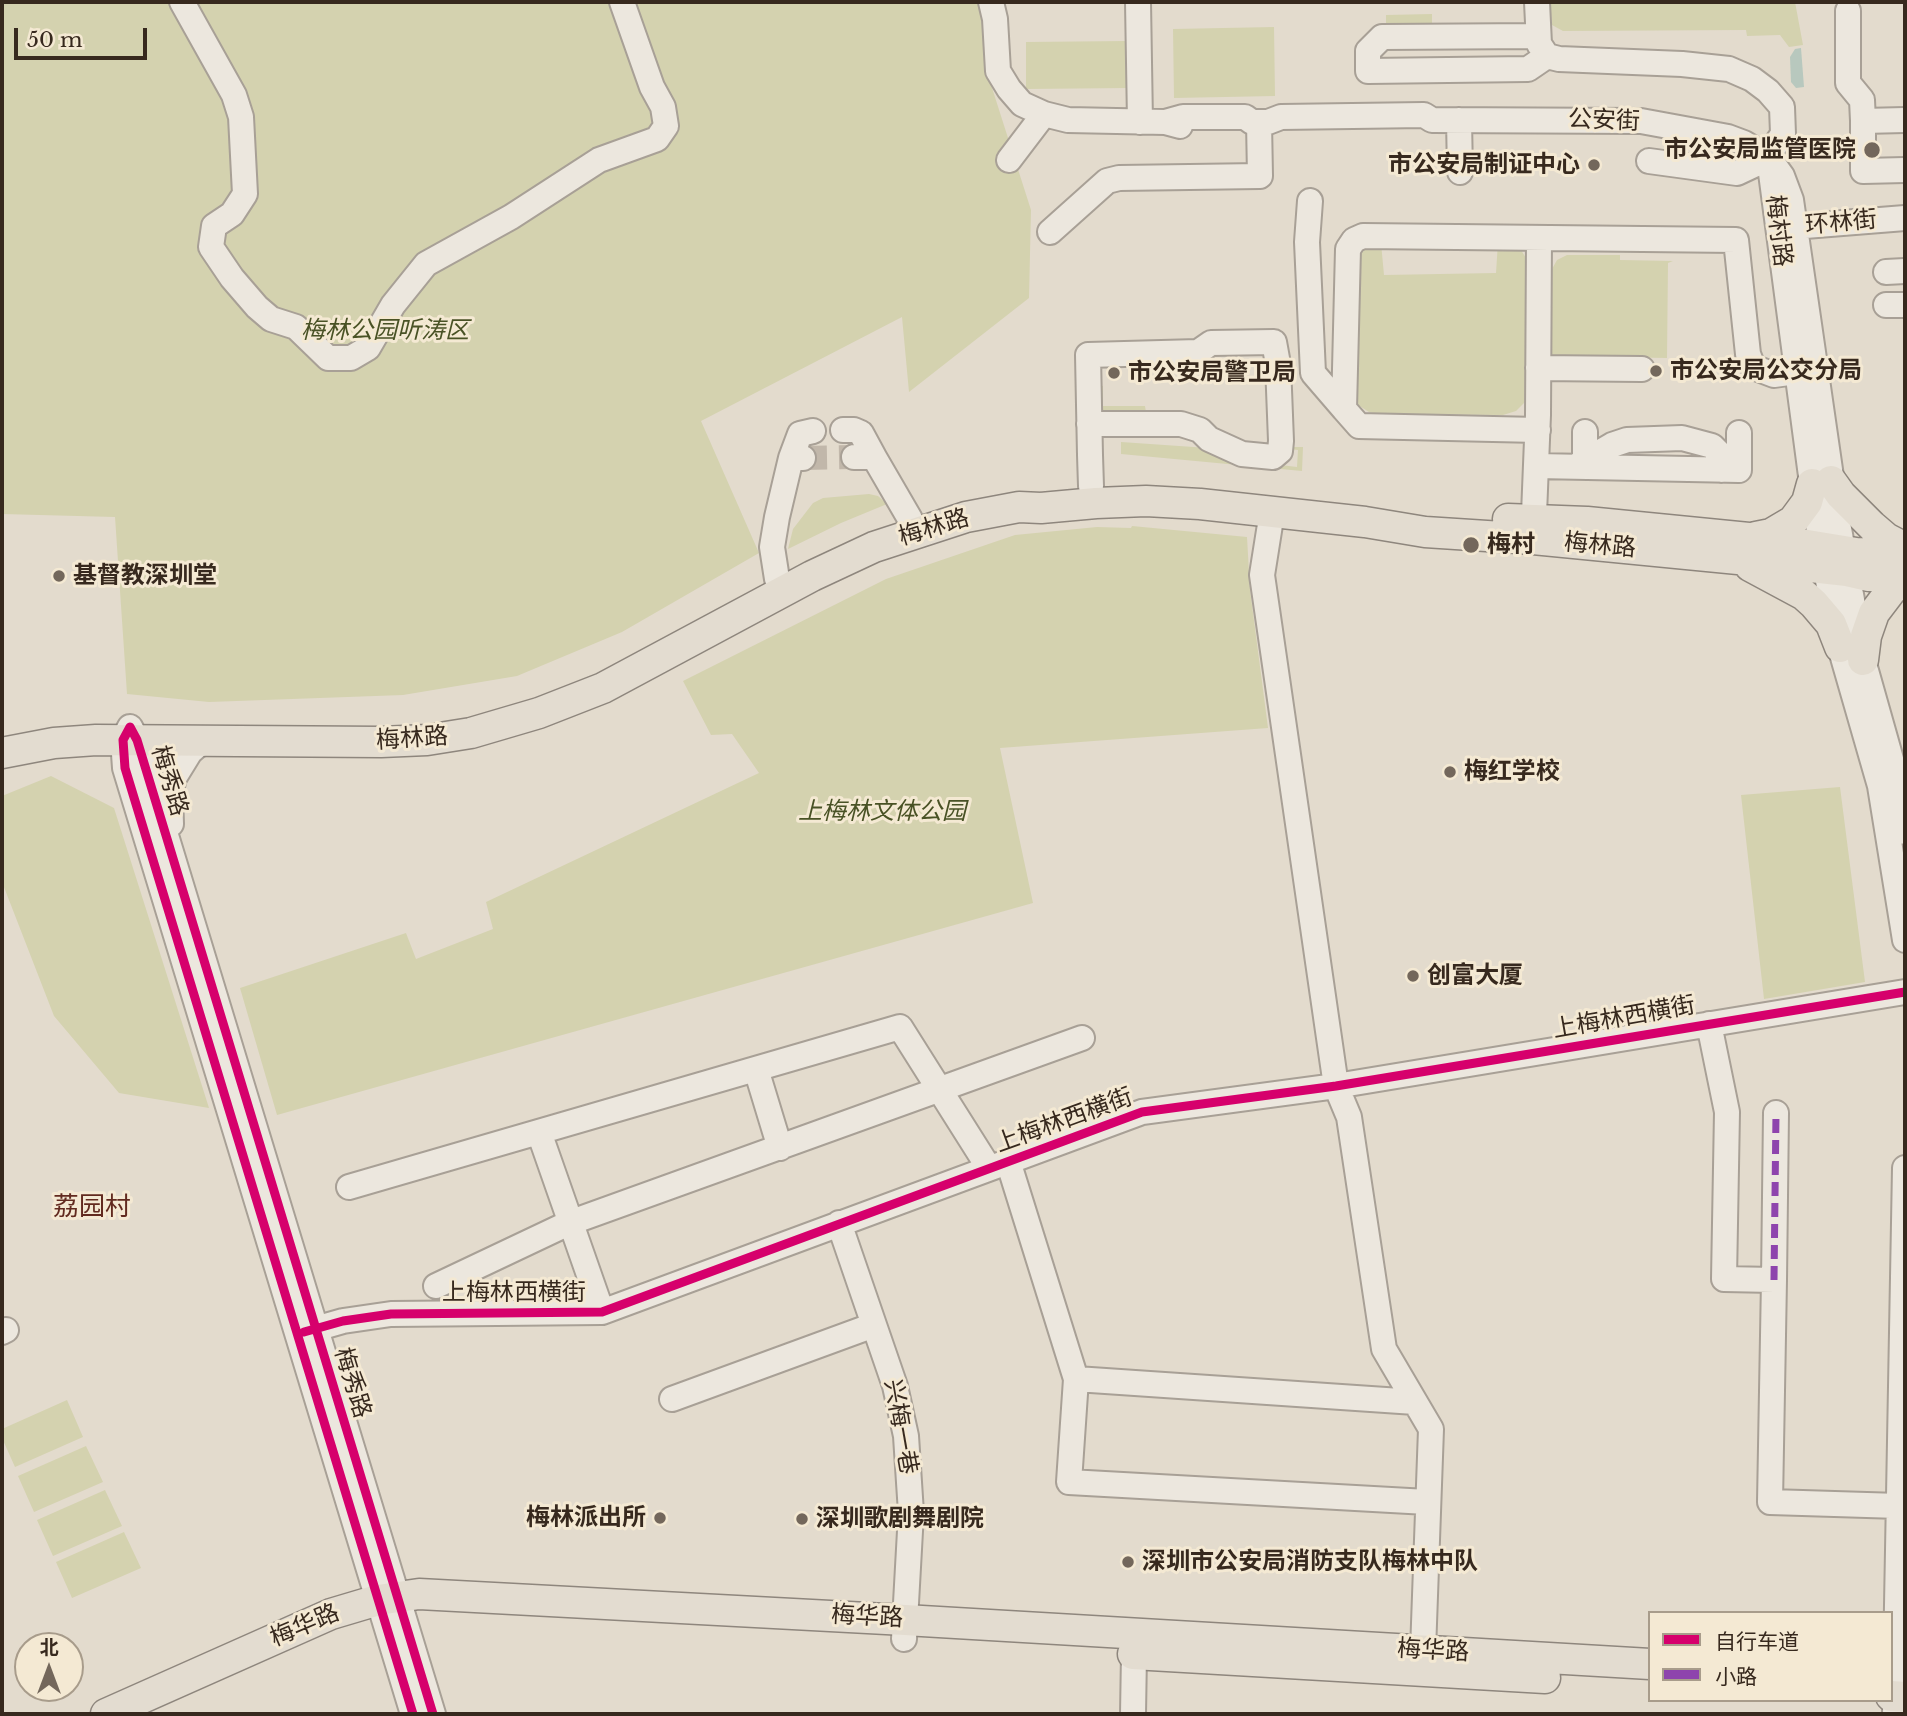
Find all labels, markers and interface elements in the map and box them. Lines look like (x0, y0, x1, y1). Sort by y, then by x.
scale bar (18, 14, 150, 58)
text: 50 m (27, 27, 82, 53)
street label: 公安街 (1568, 105, 1640, 137)
place label: 市公安局监管医院 (1664, 136, 1856, 164)
marker: 市公安局监管医院 (1862, 140, 1882, 160)
place label: 市公安局制证中心 (1388, 151, 1580, 179)
marker: 市公安局制证中心 (1586, 157, 1602, 173)
street label: 梅村路 (1759, 194, 1797, 268)
street label: 环林街 (1804, 206, 1878, 240)
park label: 梅林公园听涛区 (301, 317, 469, 345)
place label: 市公安局公交分局 (1670, 357, 1862, 385)
place label: 市公安局警卫局 (1128, 359, 1296, 387)
marker: 市公安局公交分局 (1648, 363, 1664, 379)
marker: 市公安局警卫局 (1106, 365, 1122, 381)
street label: 梅林路 (895, 504, 973, 552)
street label: 梅林路 (1563, 529, 1637, 563)
place label: 梅村 (1487, 531, 1535, 559)
marker: 梅村 (1461, 535, 1481, 555)
place label: 基督教深圳堂 (73, 562, 217, 590)
marker: 基督教深圳堂 (51, 568, 67, 584)
street label: 梅林路 (375, 722, 449, 756)
street label: 梅秀路 (145, 742, 193, 820)
place label: 梅红学校 (1464, 758, 1560, 786)
marker: 梅红学校 (1442, 764, 1458, 780)
park label: 上梅林文体公园 (798, 798, 966, 826)
place label: 创富大厦 (1427, 962, 1523, 990)
marker: 创富大厦 (1405, 968, 1421, 984)
street label: 上梅林西横街 (1551, 991, 1697, 1045)
street label: 上梅林西横街 (991, 1083, 1137, 1159)
district label: 荔园村 (53, 1192, 131, 1224)
street label: 上梅林西横街 (442, 1279, 586, 1307)
street label: 梅秀路 (328, 1344, 376, 1422)
street label: 兴梅一巷 (877, 1377, 923, 1477)
place label: 梅林派出所 (526, 1504, 646, 1532)
place label: 深圳歌剧舞剧院 (816, 1505, 984, 1533)
marker: 梅林派出所 (652, 1510, 668, 1526)
marker: 深圳歌剧舞剧院 (794, 1511, 810, 1527)
place label: 深圳市公安局消防支队梅林中队 (1142, 1548, 1478, 1576)
marker: 深圳市公安局消防支队梅林中队 (1120, 1554, 1136, 1570)
street label: 梅华路 (266, 1599, 344, 1653)
street label: 梅华路 (830, 1601, 904, 1633)
legend (1648, 1611, 1893, 1702)
text: 自行车道 (1715, 1629, 1799, 1655)
north arrow (14, 1632, 84, 1702)
street label: 梅华路 (1396, 1635, 1470, 1667)
text: 北 (39, 1636, 59, 1659)
text: 小路 (1715, 1664, 1757, 1690)

